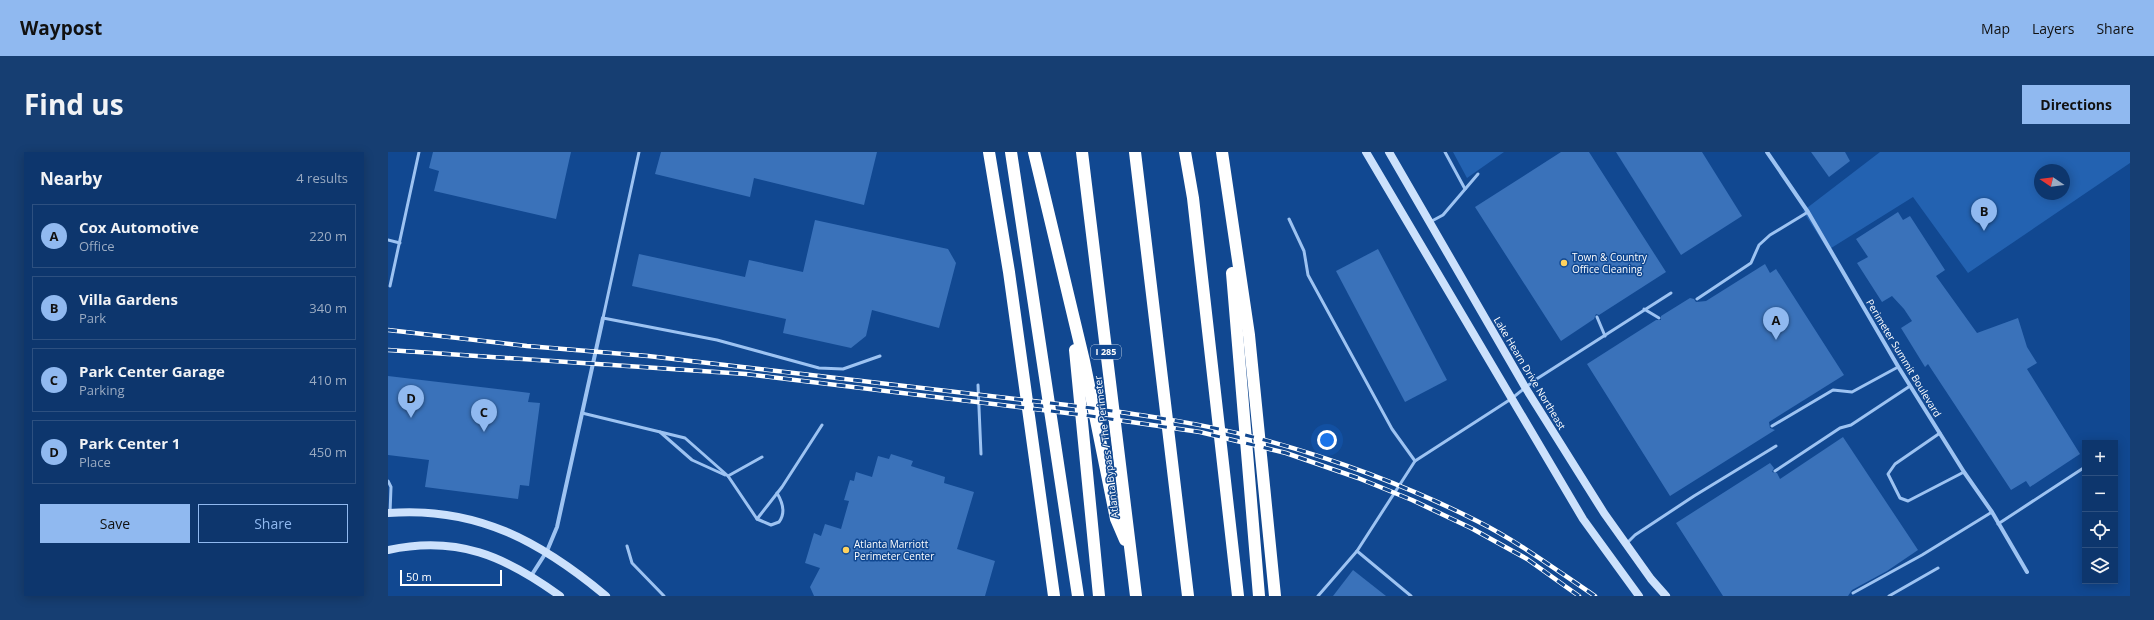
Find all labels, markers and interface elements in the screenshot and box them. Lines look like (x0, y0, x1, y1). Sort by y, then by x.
text: Waypost (20, 15, 102, 41)
text: Map (1981, 19, 2010, 38)
text: Layers (2032, 19, 2074, 38)
text: Share (2096, 19, 2134, 38)
text: Find us (24, 85, 124, 123)
button: Directions (2022, 85, 2130, 124)
north arrow (2034, 164, 2070, 200)
text: Nearby (40, 167, 102, 190)
text: 4 results (296, 169, 348, 187)
pin: B (1971, 198, 1997, 231)
text: Cox Automotive (79, 217, 199, 237)
text: A (50, 227, 58, 245)
text: 220 m (309, 227, 347, 245)
text: Office (79, 237, 115, 255)
place label: Town & Country Office Cleaning (1572, 250, 1648, 276)
marker: Town & Country Office Cleaning (1559, 258, 1569, 268)
text: Villa Gardens (79, 289, 178, 309)
street label: Perimeter Summit Boulevard (1863, 296, 1945, 420)
text: B (50, 299, 58, 317)
text: 340 m (309, 299, 347, 317)
pin: A (1763, 307, 1789, 340)
text: Park (79, 309, 106, 327)
street label: Lake Hearn Drive Northeast (1491, 314, 1570, 432)
road number: I 285 (1091, 345, 1121, 359)
text: Park Center Garage (79, 361, 225, 381)
text: C (50, 371, 58, 389)
text: 410 m (309, 371, 347, 389)
street label: Atlanta Bypass / The Perimeter (1090, 375, 1122, 519)
text: Parking (79, 381, 125, 399)
pin: D (398, 385, 424, 418)
pin: C (471, 399, 497, 432)
your location (1317, 430, 1337, 450)
text: Park Center 1 (79, 433, 180, 453)
map controls (2082, 440, 2118, 584)
button: + (2082, 440, 2118, 476)
text: D (49, 443, 59, 461)
text: 450 m (309, 443, 347, 461)
text: Place (79, 453, 111, 471)
button: − (2082, 476, 2118, 512)
button: Save (40, 504, 190, 543)
button: Share (198, 504, 348, 543)
button: locate (2082, 512, 2118, 548)
place label: Atlanta Marriott Perimeter Center (854, 537, 934, 563)
marker: Atlanta Marriott Perimeter Center (841, 545, 851, 555)
button: layers (2082, 548, 2118, 584)
scale bar (400, 568, 502, 587)
text: 50 m (406, 569, 432, 584)

